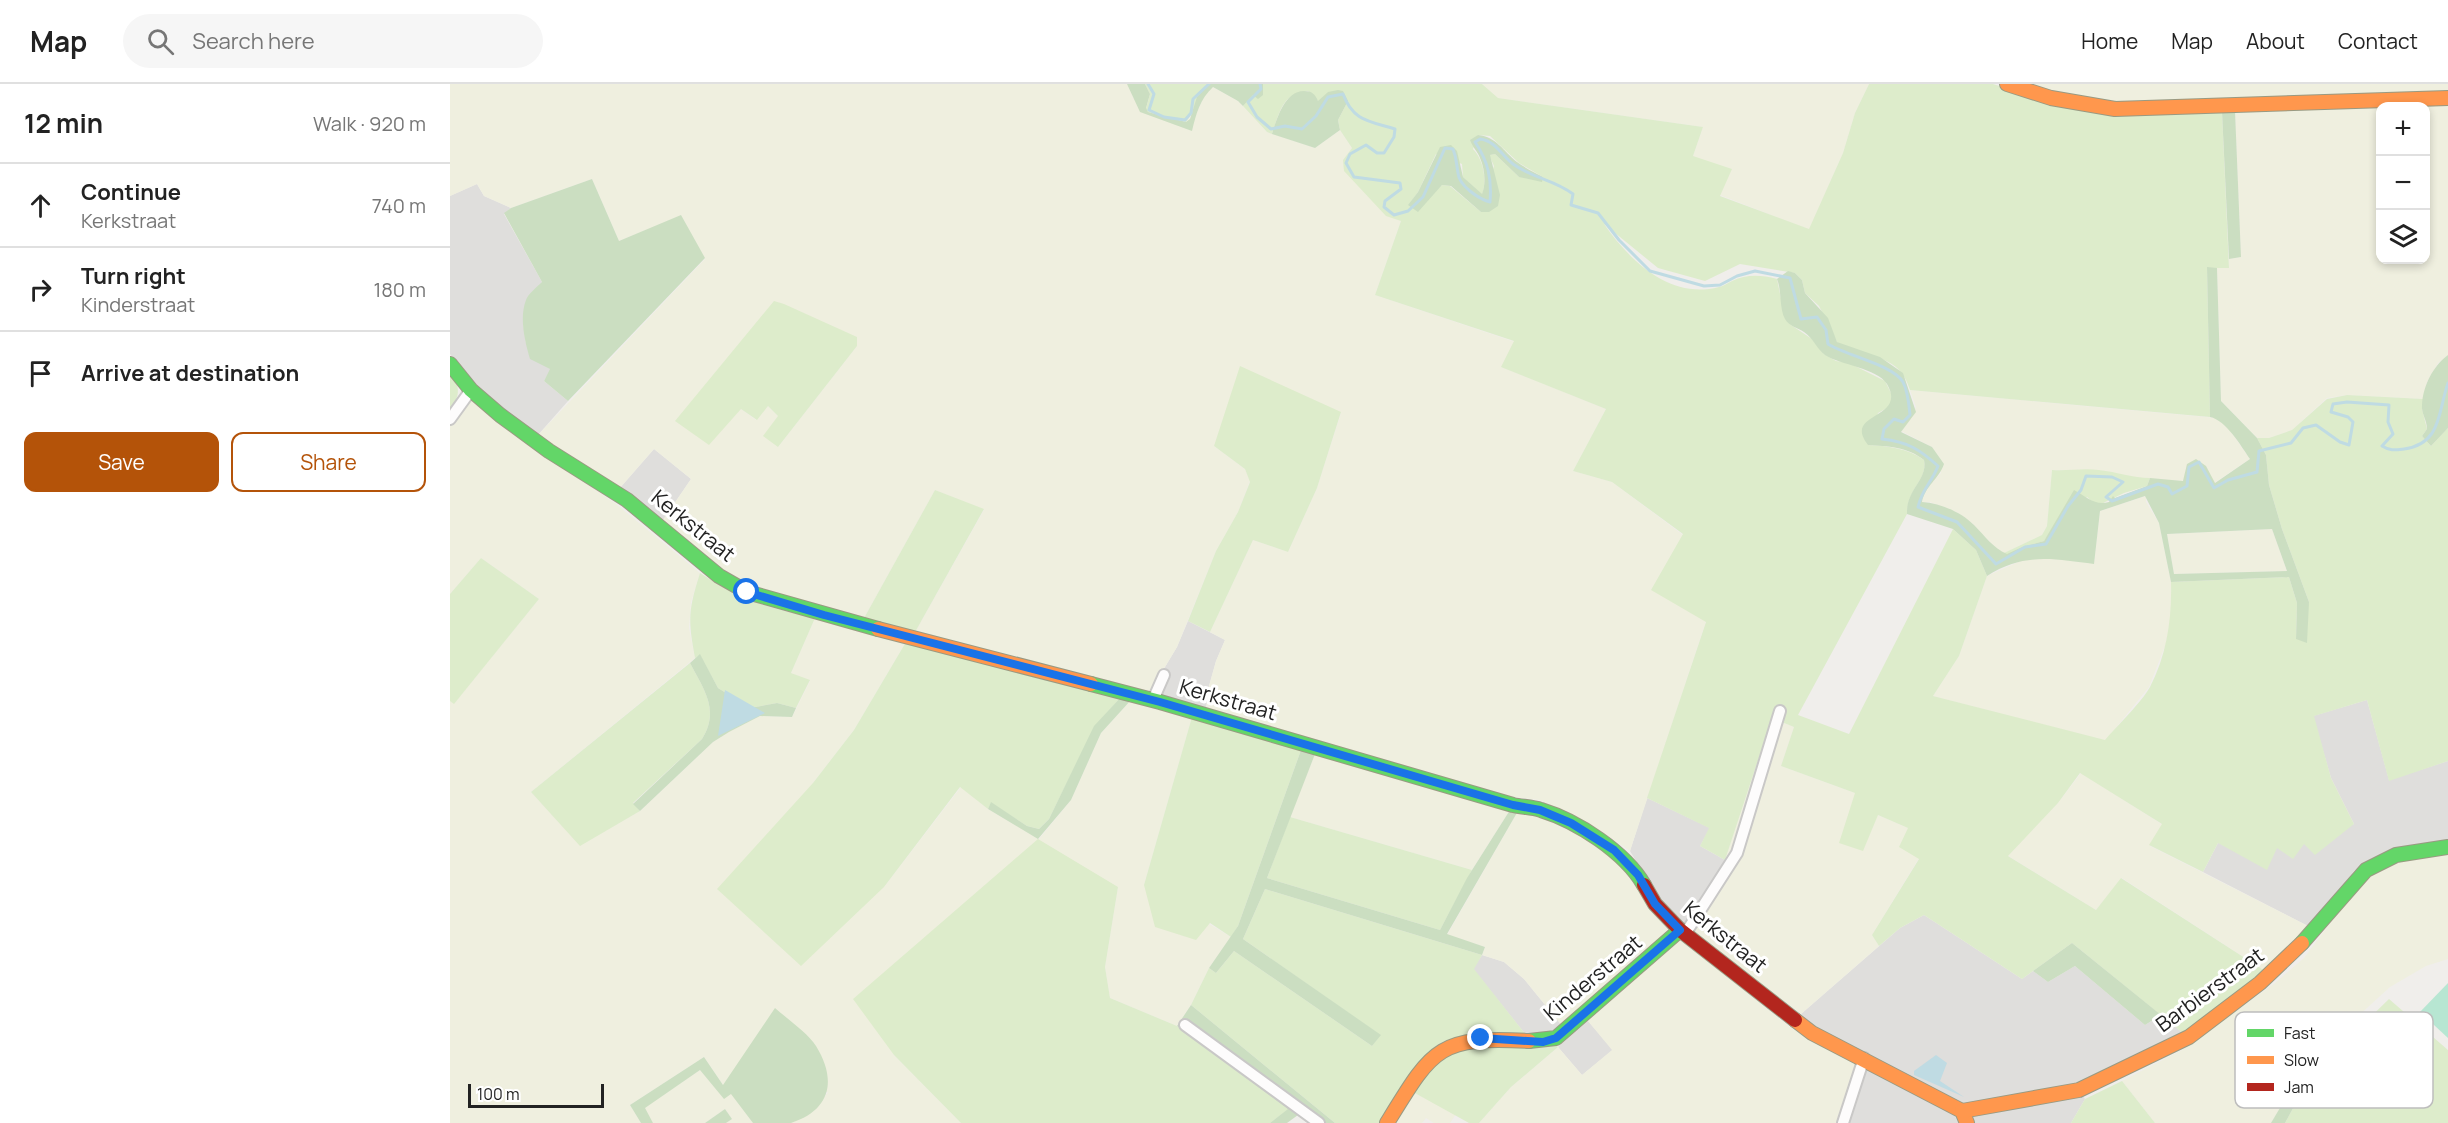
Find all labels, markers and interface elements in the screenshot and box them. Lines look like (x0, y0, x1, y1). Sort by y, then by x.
search box (123, 14, 543, 68)
text: Map (30, 22, 87, 60)
icon: search (144, 25, 177, 58)
text: Search here (192, 26, 315, 56)
text: Home (2081, 27, 2138, 55)
text: Map (2171, 27, 2213, 55)
text: About (2246, 27, 2305, 55)
text: Contact (2338, 27, 2418, 55)
map controls (2376, 102, 2430, 264)
button: + (2376, 102, 2430, 156)
text: 12 min (24, 105, 103, 141)
text: Walk · 920 m (313, 110, 426, 137)
button: − (2376, 156, 2430, 210)
text: Continue (81, 177, 181, 207)
icon: ahead (24, 189, 57, 222)
text: 740 m (372, 192, 426, 219)
text: Kerkstraat (81, 207, 176, 234)
button: layers (2376, 210, 2430, 264)
text: Turn right (81, 261, 186, 291)
icon: right (24, 273, 57, 306)
text: 180 m (373, 276, 426, 303)
text: Kinderstraat (81, 291, 195, 318)
icon: arrive (24, 357, 57, 390)
text: Arrive at destination (81, 358, 299, 388)
button: Save (24, 432, 219, 492)
button: Share (231, 432, 426, 492)
street label: Kerkstraat (646, 483, 741, 568)
route start (733, 578, 759, 604)
street label: Kerkstraat (1176, 672, 1280, 726)
street label: Kerkstraat (1678, 894, 1773, 979)
street label: Kinderstraat (1537, 928, 1647, 1027)
street label: Barbierstraat (2150, 940, 2269, 1038)
legend (2235, 1012, 2433, 1108)
text: Fast (2284, 1022, 2315, 1044)
route end (1467, 1024, 1493, 1050)
text: Slow (2284, 1049, 2319, 1071)
text: Jam (2284, 1076, 2314, 1098)
scale bar (468, 1081, 604, 1108)
text: 100 m (477, 1083, 520, 1105)

